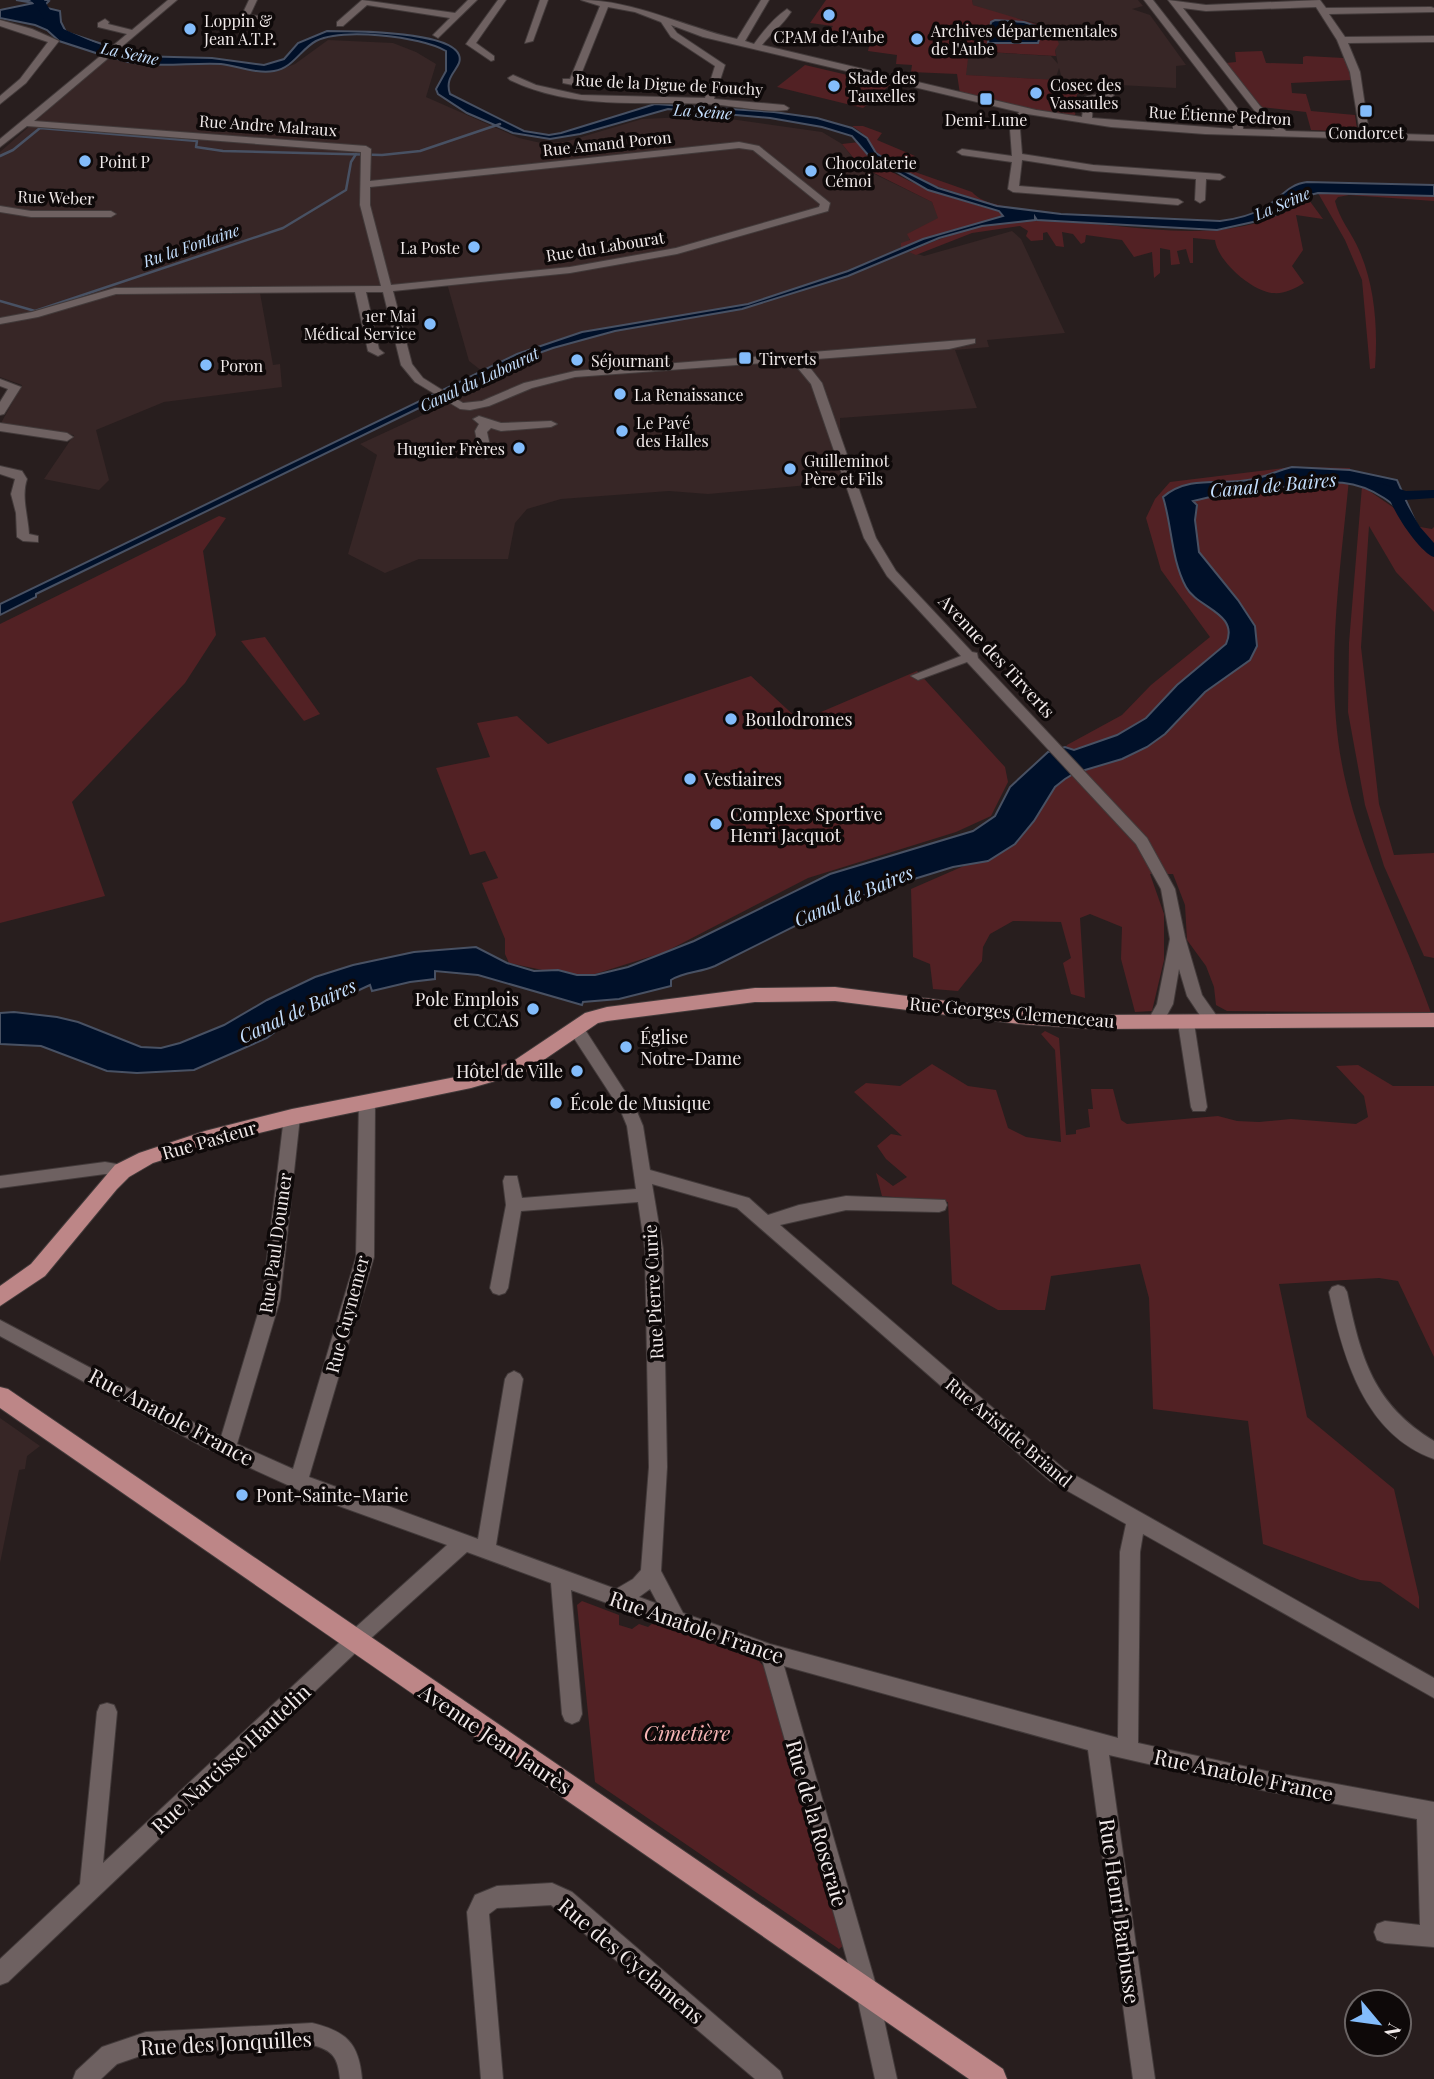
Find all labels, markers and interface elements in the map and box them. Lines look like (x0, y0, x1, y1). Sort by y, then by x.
marker: CPAM de l'Aube (821, 7, 837, 23)
place label: Loppin & Jean A.T.P. (203, 10, 276, 49)
place label: Archives départementales de l'Aube (930, 20, 1117, 59)
marker: Loppin & Jean A.T.P. (182, 21, 198, 37)
place label: CPAM de l'Aube (773, 26, 885, 47)
marker: Archives départementales de l'Aube (909, 31, 925, 47)
water label: La Seine (98, 36, 161, 69)
place label: Stade des Tauxelles (848, 67, 916, 106)
street label: Rue de la Digue de Fouchy (574, 69, 764, 99)
place label: Cosec des Vassaules (1049, 74, 1121, 113)
marker: Stade des Tauxelles (826, 78, 842, 94)
marker: Cosec des Vassaules (1028, 85, 1044, 101)
marker: Demi-Lune (978, 91, 994, 107)
water label: La Seine (672, 98, 733, 124)
street label: Rue Étienne Pedron (1148, 101, 1292, 129)
marker: Condorcet (1358, 103, 1374, 119)
place label: Demi-Lune (945, 109, 1027, 130)
street label: Rue Andre Malraux (198, 110, 338, 140)
place label: Condorcet (1328, 122, 1404, 143)
street label: Rue Amand Poron (542, 126, 673, 160)
place label: Point P (99, 151, 150, 172)
place label: Chocolaterie Cémoi (825, 152, 917, 191)
marker: Point P (77, 153, 93, 169)
marker: Chocolaterie Cémoi (803, 163, 819, 179)
water label: La Seine (1250, 182, 1313, 224)
street label: Rue Weber (17, 185, 95, 209)
water label: Ru la Fontaine (139, 219, 242, 272)
street label: Rue du Labourat (544, 226, 666, 266)
place label: La Poste (400, 237, 460, 258)
marker: La Poste (466, 239, 482, 255)
place label: 1er Mai Médical Service (304, 305, 416, 344)
marker: 1er Mai Médical Service (422, 316, 438, 332)
water label: Canal du Labourat (416, 342, 543, 416)
place label: Tirverts (759, 348, 816, 369)
place label: Séjournant (591, 350, 670, 371)
marker: Tirverts (737, 350, 753, 366)
marker: Séjournant (569, 352, 585, 368)
place label: Poron (220, 355, 264, 376)
marker: Poron (198, 357, 214, 373)
place label: La Renaissance (634, 384, 744, 405)
marker: La Renaissance (612, 386, 628, 402)
place label: Le Pavé des Halles (636, 412, 709, 451)
marker: Le Pavé des Halles (614, 423, 630, 439)
place label: Huguier Frères (396, 438, 505, 459)
marker: Huguier Frères (511, 440, 527, 456)
place label: Guilleminot Père et Fils (804, 450, 890, 489)
marker: Guilleminot Père et Fils (782, 461, 798, 477)
water label: Canal de Baires (1209, 466, 1337, 502)
street label: Avenue des Tirverts (933, 589, 1060, 723)
place label: Boulodromes (745, 707, 852, 731)
marker: Boulodromes (723, 711, 739, 727)
place label: Vestiaires (703, 767, 782, 791)
marker: Vestiaires (682, 771, 698, 787)
place label: Complexe Sportive Henri Jacquot (730, 802, 883, 847)
marker: Complexe Sportive Henri Jacquot (708, 816, 724, 832)
water label: Canal de Baires (789, 858, 917, 932)
water label: Canal de Baires (234, 971, 360, 1049)
place label: Pole Emplois et CCAS (415, 987, 519, 1032)
street label: Rue Georges Clemenceau (908, 991, 1116, 1033)
marker: Pole Emplois et CCAS (525, 1001, 541, 1017)
place label: Église Notre-Dame (640, 1025, 741, 1070)
marker: Église Notre-Dame (618, 1039, 634, 1055)
place label: Hôtel de Ville (456, 1059, 563, 1083)
marker: Hôtel de Ville (569, 1063, 585, 1079)
place label: École de Musique (570, 1091, 711, 1115)
marker: École de Musique (548, 1095, 564, 1111)
street label: Rue Pasteur (159, 1115, 259, 1165)
street label: Rue Paul Doumer (253, 1171, 297, 1315)
street label: Rue Pierre Curie (637, 1224, 669, 1360)
street label: Rue Guynemer (320, 1253, 374, 1375)
street label: Rue Anatole France (85, 1361, 259, 1471)
street label: Rue Aristide Briand (941, 1372, 1078, 1492)
place label: Pont-Sainte-Marie (256, 1483, 408, 1507)
marker: Pont-Sainte-Marie (234, 1487, 250, 1503)
street label: Rue Anatole France (606, 1583, 788, 1669)
street label: Avenue Jean Jaurès (414, 1676, 578, 1799)
street label: Rue Narcisse Hautelin (145, 1677, 316, 1839)
park label: Cimetière (644, 1718, 730, 1746)
street label: Rue de la Roseraie (781, 1736, 855, 1910)
street label: Rue Anatole France (1152, 1741, 1336, 1807)
street label: Rue Henri Barbusse (1094, 1816, 1148, 2006)
street label: Rue des Cyclamens (553, 1891, 711, 2029)
north arrow (1343, 1988, 1413, 2058)
text: N (1379, 2019, 1408, 2044)
street label: Rue des Jonquilles (140, 2024, 312, 2060)

